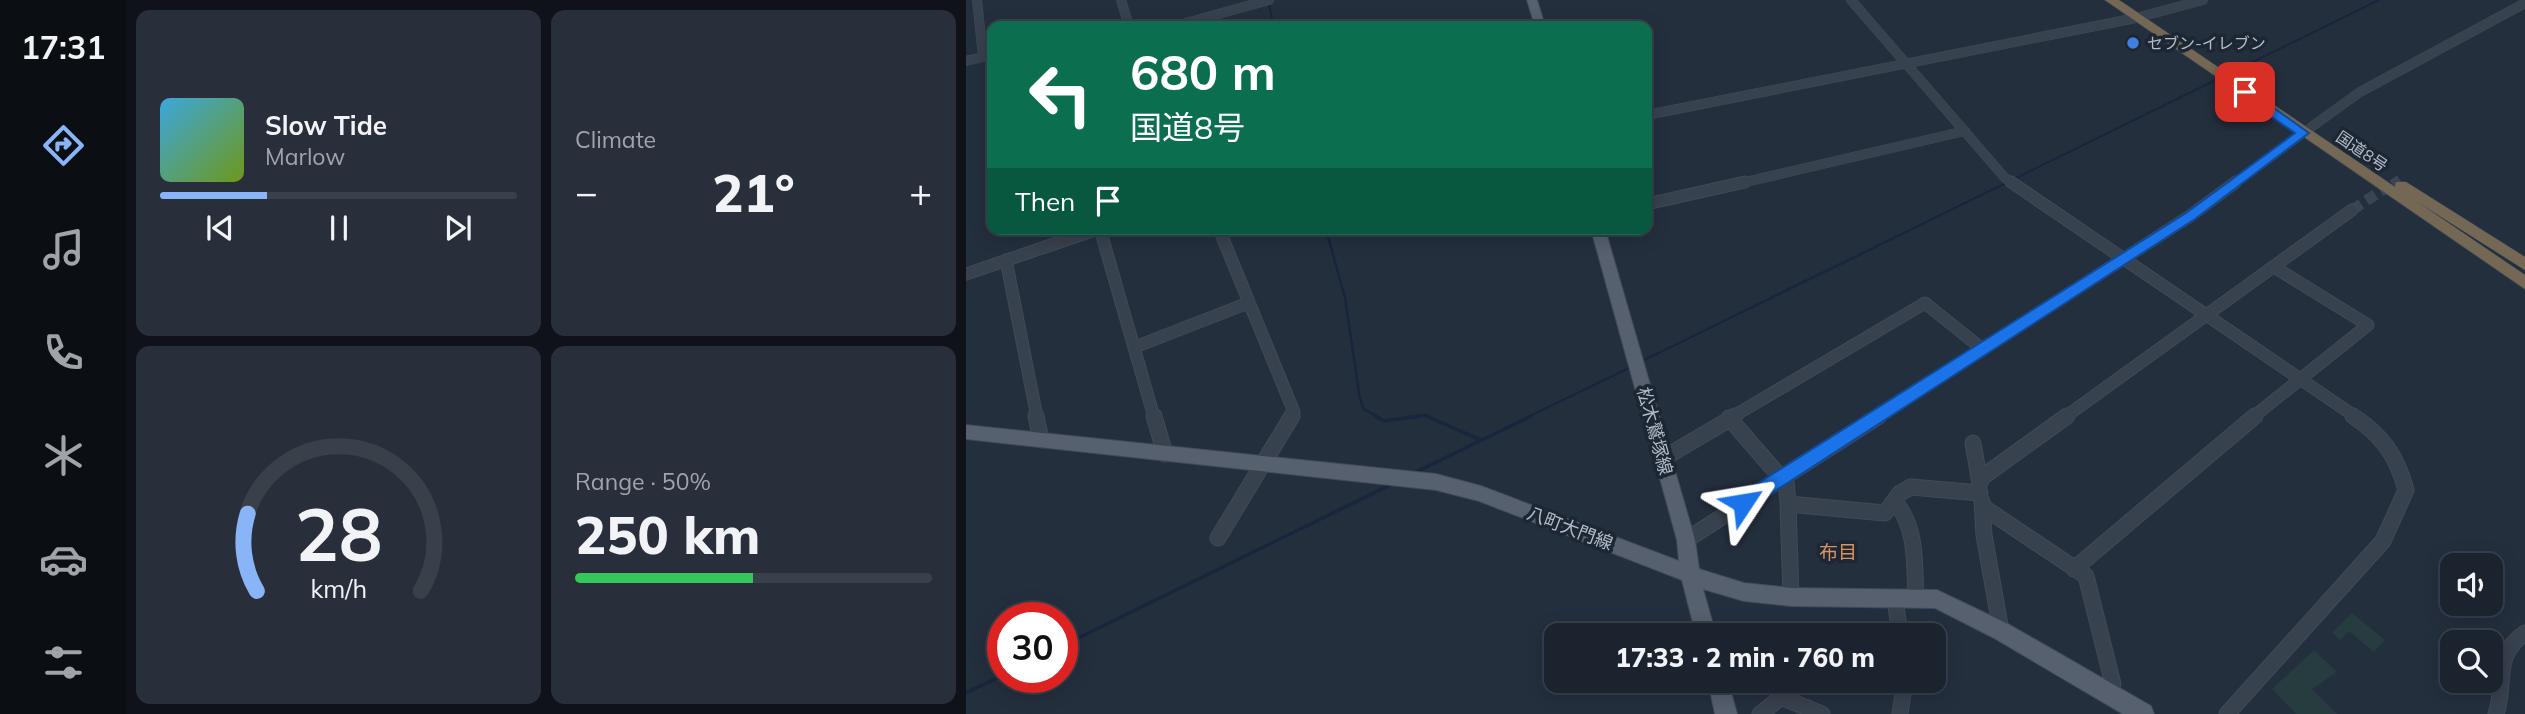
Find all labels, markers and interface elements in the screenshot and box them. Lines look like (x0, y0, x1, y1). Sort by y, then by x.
text: 17:31 (21, 27, 105, 67)
place label: セブン-イレブン (2147, 33, 2266, 53)
marker: セブン-イレブン (2125, 35, 2141, 51)
text: 680 m (1130, 41, 1276, 102)
icon: left (1015, 49, 1106, 140)
pin (2215, 62, 2275, 122)
icon: arrive (2226, 73, 2264, 111)
text: 国道8号 (1130, 107, 1245, 147)
text: Slow Tide (265, 109, 387, 142)
icon: directions (39, 121, 88, 170)
text: Climate (575, 125, 656, 154)
street label: 国道8号 (2333, 127, 2391, 175)
text: Marlow (265, 142, 345, 171)
text: 21° (712, 160, 795, 225)
text: − (575, 168, 598, 216)
text: + (909, 168, 932, 216)
icon: arrive (1089, 182, 1127, 220)
text: Then (1015, 185, 1075, 218)
icon: previous (201, 209, 239, 247)
icon: pause (320, 209, 358, 247)
icon: next (439, 209, 477, 247)
icon: music (39, 225, 88, 274)
icon: phone (39, 328, 88, 377)
street label: 松木鷲塚線 (1632, 385, 1678, 477)
icon: climate (39, 431, 88, 480)
position arrow (1706, 466, 1780, 540)
text: Range · 50% (575, 467, 711, 496)
text: 28 (295, 488, 382, 579)
street label: 八町大門線 (1524, 501, 1616, 555)
text: 250 km (575, 502, 760, 567)
icon: car (39, 535, 88, 584)
district label: 布目 (1819, 540, 1857, 564)
map controls (2440, 553, 2503, 693)
button: sound (2440, 553, 2503, 616)
text: km/h (310, 573, 367, 604)
speed limit sign: 30 (987, 602, 1078, 693)
button: search (2440, 630, 2503, 693)
icon: filters (39, 638, 88, 687)
text: 17:33 · 2 min · 760 m (1615, 641, 1875, 674)

